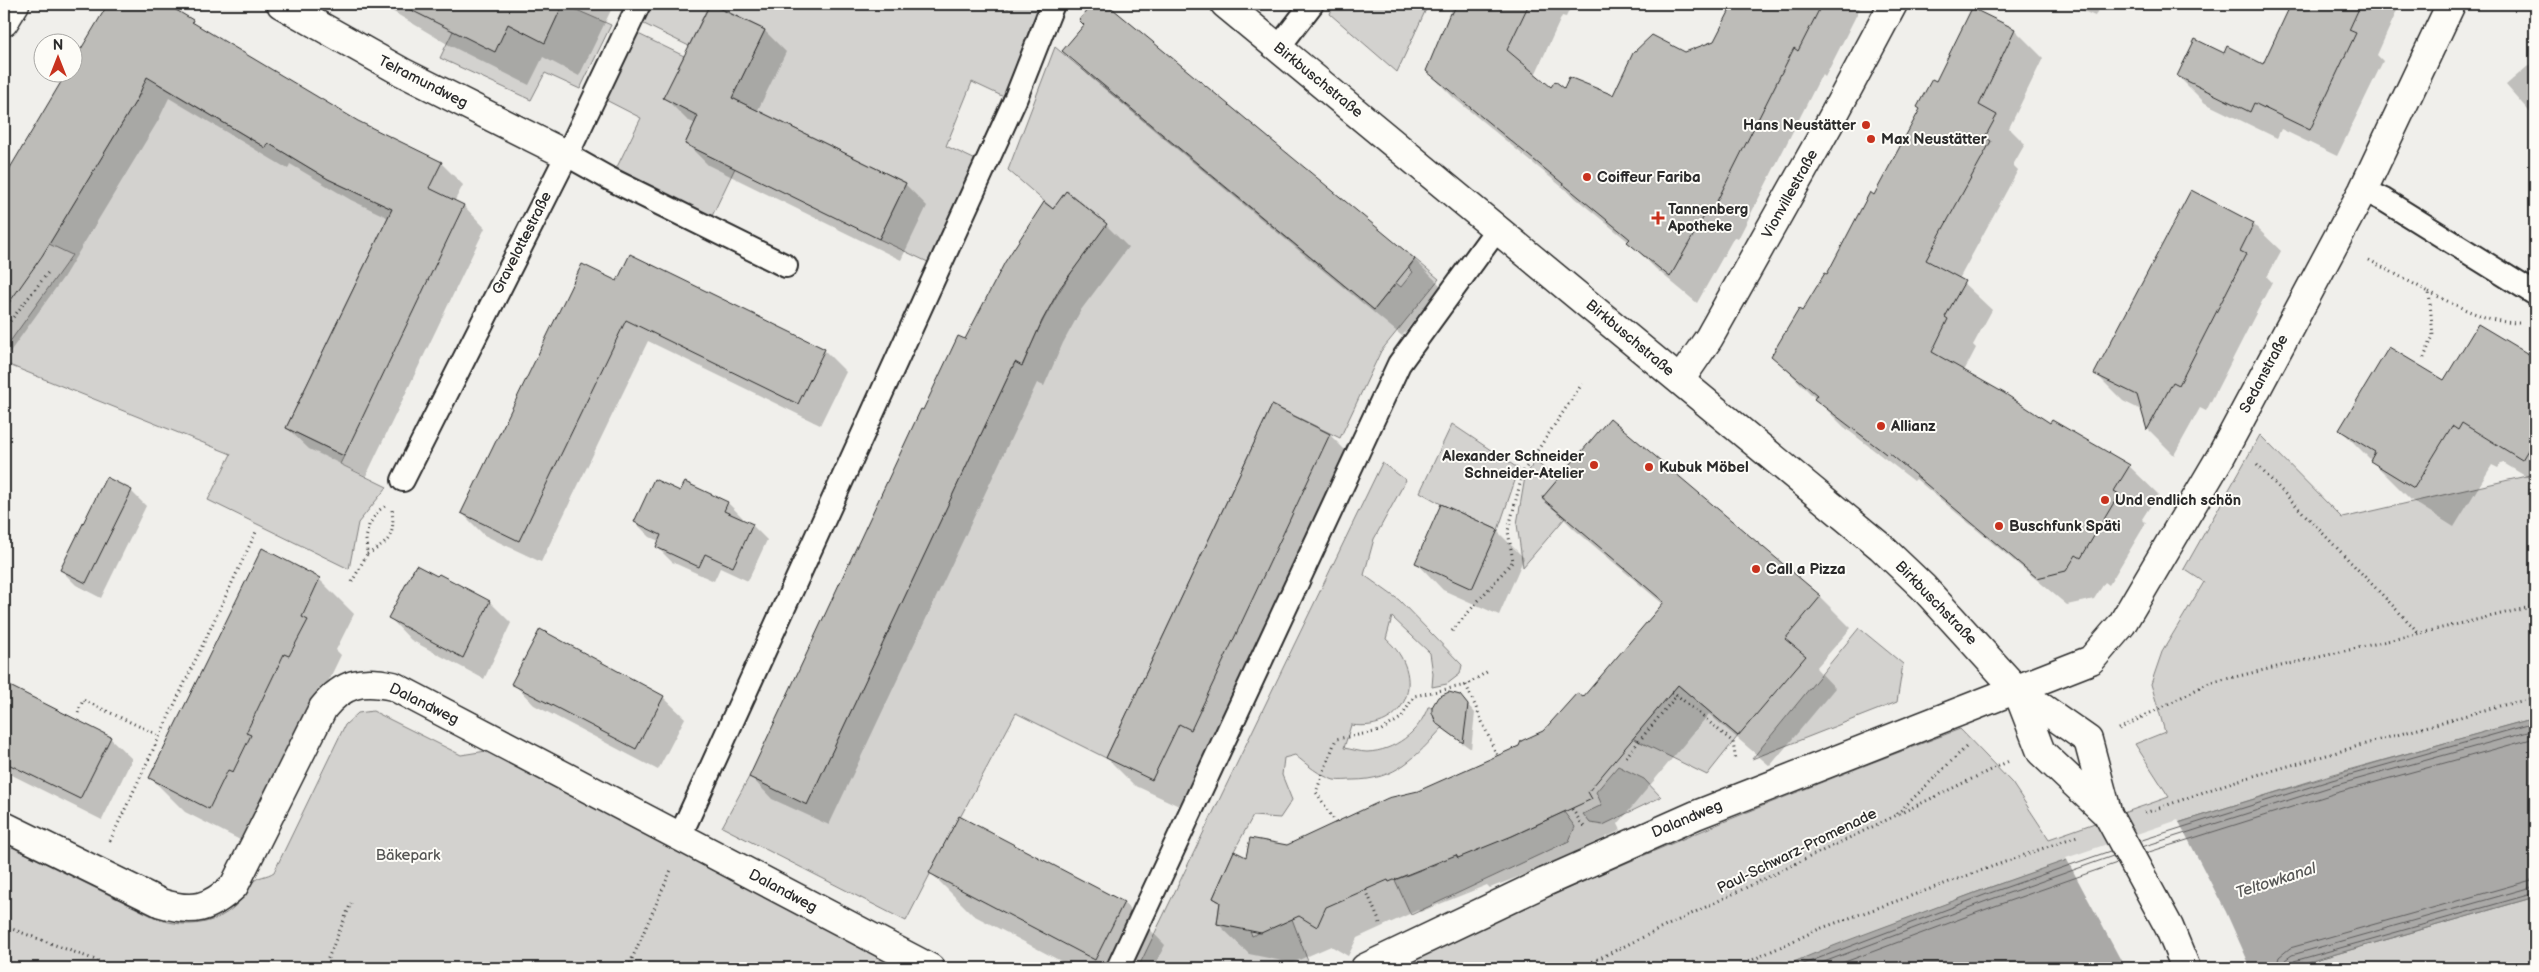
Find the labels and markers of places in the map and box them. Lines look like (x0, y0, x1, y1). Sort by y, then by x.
place label: Hans Neustätter (1743, 116, 1857, 135)
marker: Hans Neustätter (1860, 119, 1872, 131)
place label: Max Neustätter (1881, 130, 1988, 149)
marker: Max Neustätter (1865, 133, 1877, 145)
place label: Coiffeur Fariba (1597, 168, 1701, 187)
marker: Coiffeur Fariba (1581, 171, 1593, 183)
place label: Tannenberg Apotheke (1667, 200, 1748, 236)
marker: Tannenberg Apotheke (1652, 212, 1664, 224)
place label: Allianz (1890, 417, 1936, 436)
marker: Allianz (1875, 420, 1887, 432)
place label: Alexander Schneider Schneider-Atelier (1441, 447, 1585, 483)
place label: Kubuk Möbel (1659, 458, 1749, 477)
marker: Alexander Schneider Schneider-Atelier (1588, 459, 1600, 471)
marker: Kubuk Möbel (1643, 461, 1655, 473)
place label: Und endlich schön (2115, 491, 2241, 510)
marker: Und endlich schön (2099, 494, 2111, 506)
place label: Buschfunk Späti (2009, 517, 2121, 536)
marker: Buschfunk Späti (1993, 520, 2005, 532)
place label: Call a Pizza (1766, 560, 1846, 579)
marker: Call a Pizza (1750, 563, 1762, 575)

